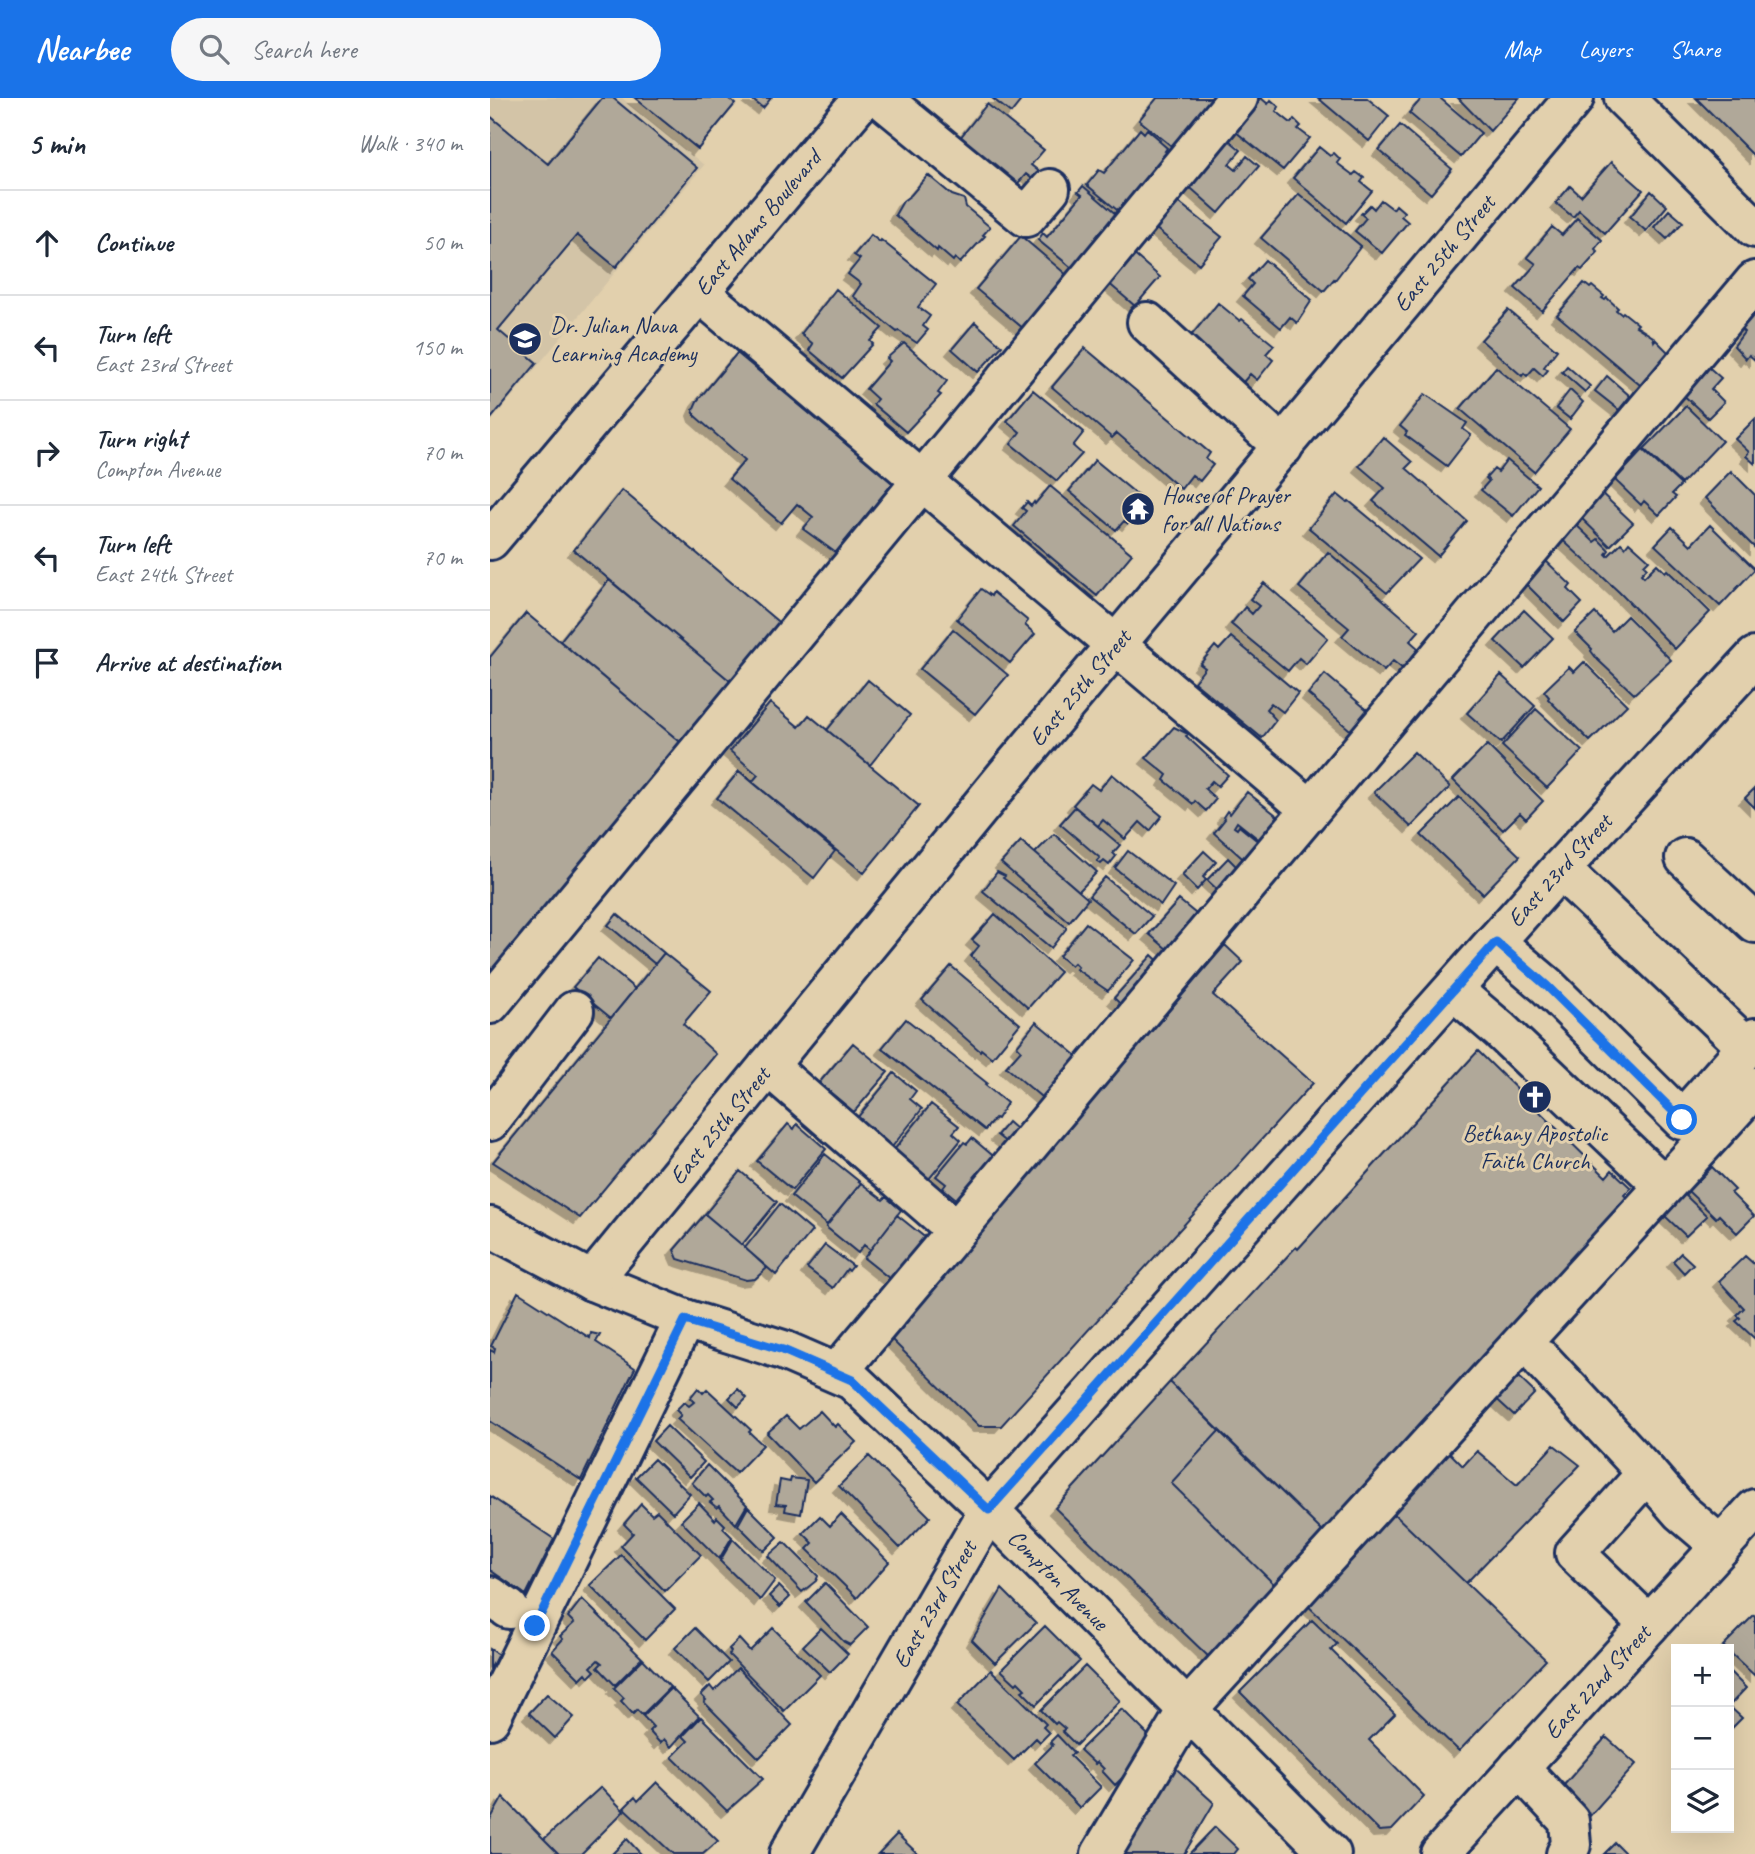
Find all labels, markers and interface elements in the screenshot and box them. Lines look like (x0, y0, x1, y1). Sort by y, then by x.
search box (171, 18, 661, 81)
text: Nearbee (35, 28, 129, 70)
icon: search (195, 30, 233, 68)
text: Search here (251, 33, 357, 66)
text: Map (1504, 34, 1541, 64)
text: Layers (1579, 34, 1632, 64)
text: Share (1670, 34, 1720, 64)
text: 5 min (28, 125, 85, 163)
text: Walk · 340 m (358, 129, 462, 158)
street label: East Adams Boulevard (688, 141, 830, 302)
street label: East 25th Street (1386, 187, 1503, 318)
icon: ahead (28, 224, 66, 262)
text: Continue (95, 226, 173, 259)
text: 50 m (423, 228, 462, 257)
place label: Dr. Julian Nava Learning Academy (550, 310, 698, 368)
text: Turn left (95, 317, 170, 350)
school or university icon: Dr. Julian Nava Learning Academy (506, 320, 544, 358)
icon: left (28, 329, 66, 367)
text: 150 m (413, 333, 462, 362)
text: East 23rd Street (95, 350, 231, 379)
text: Turn right (95, 422, 186, 455)
icon: right (28, 434, 66, 472)
text: 70 m (423, 438, 462, 467)
text: Compton Avenue (95, 455, 220, 484)
place label: House of Prayer for all Nations (1162, 480, 1292, 538)
temple icon: House of Prayer for all Nations (1119, 490, 1157, 528)
text: Turn left (95, 527, 170, 560)
icon: left (28, 539, 66, 577)
text: 70 m (423, 543, 462, 572)
text: East 24th Street (95, 560, 232, 589)
street label: East 25th Street (1022, 622, 1139, 752)
icon: arrive (28, 644, 66, 682)
text: Arrive at destination (95, 646, 281, 679)
street label: East 23rd Street (1500, 806, 1620, 933)
street label: East 25th Street (662, 1059, 778, 1190)
church icon: Bethany Apostolic Faith Church (1516, 1078, 1554, 1116)
route start (1666, 1104, 1697, 1135)
place label: Bethany Apostolic Faith Church (1462, 1118, 1609, 1176)
street label: Compton Avenue (1002, 1523, 1117, 1638)
street label: East 23rd Street (885, 1533, 984, 1673)
route end (519, 1610, 550, 1641)
street label: East 22nd Street (1537, 1617, 1658, 1745)
map controls (1671, 1644, 1734, 1833)
button: + (1671, 1644, 1734, 1707)
button: − (1671, 1707, 1734, 1770)
button: layers (1671, 1770, 1734, 1833)

